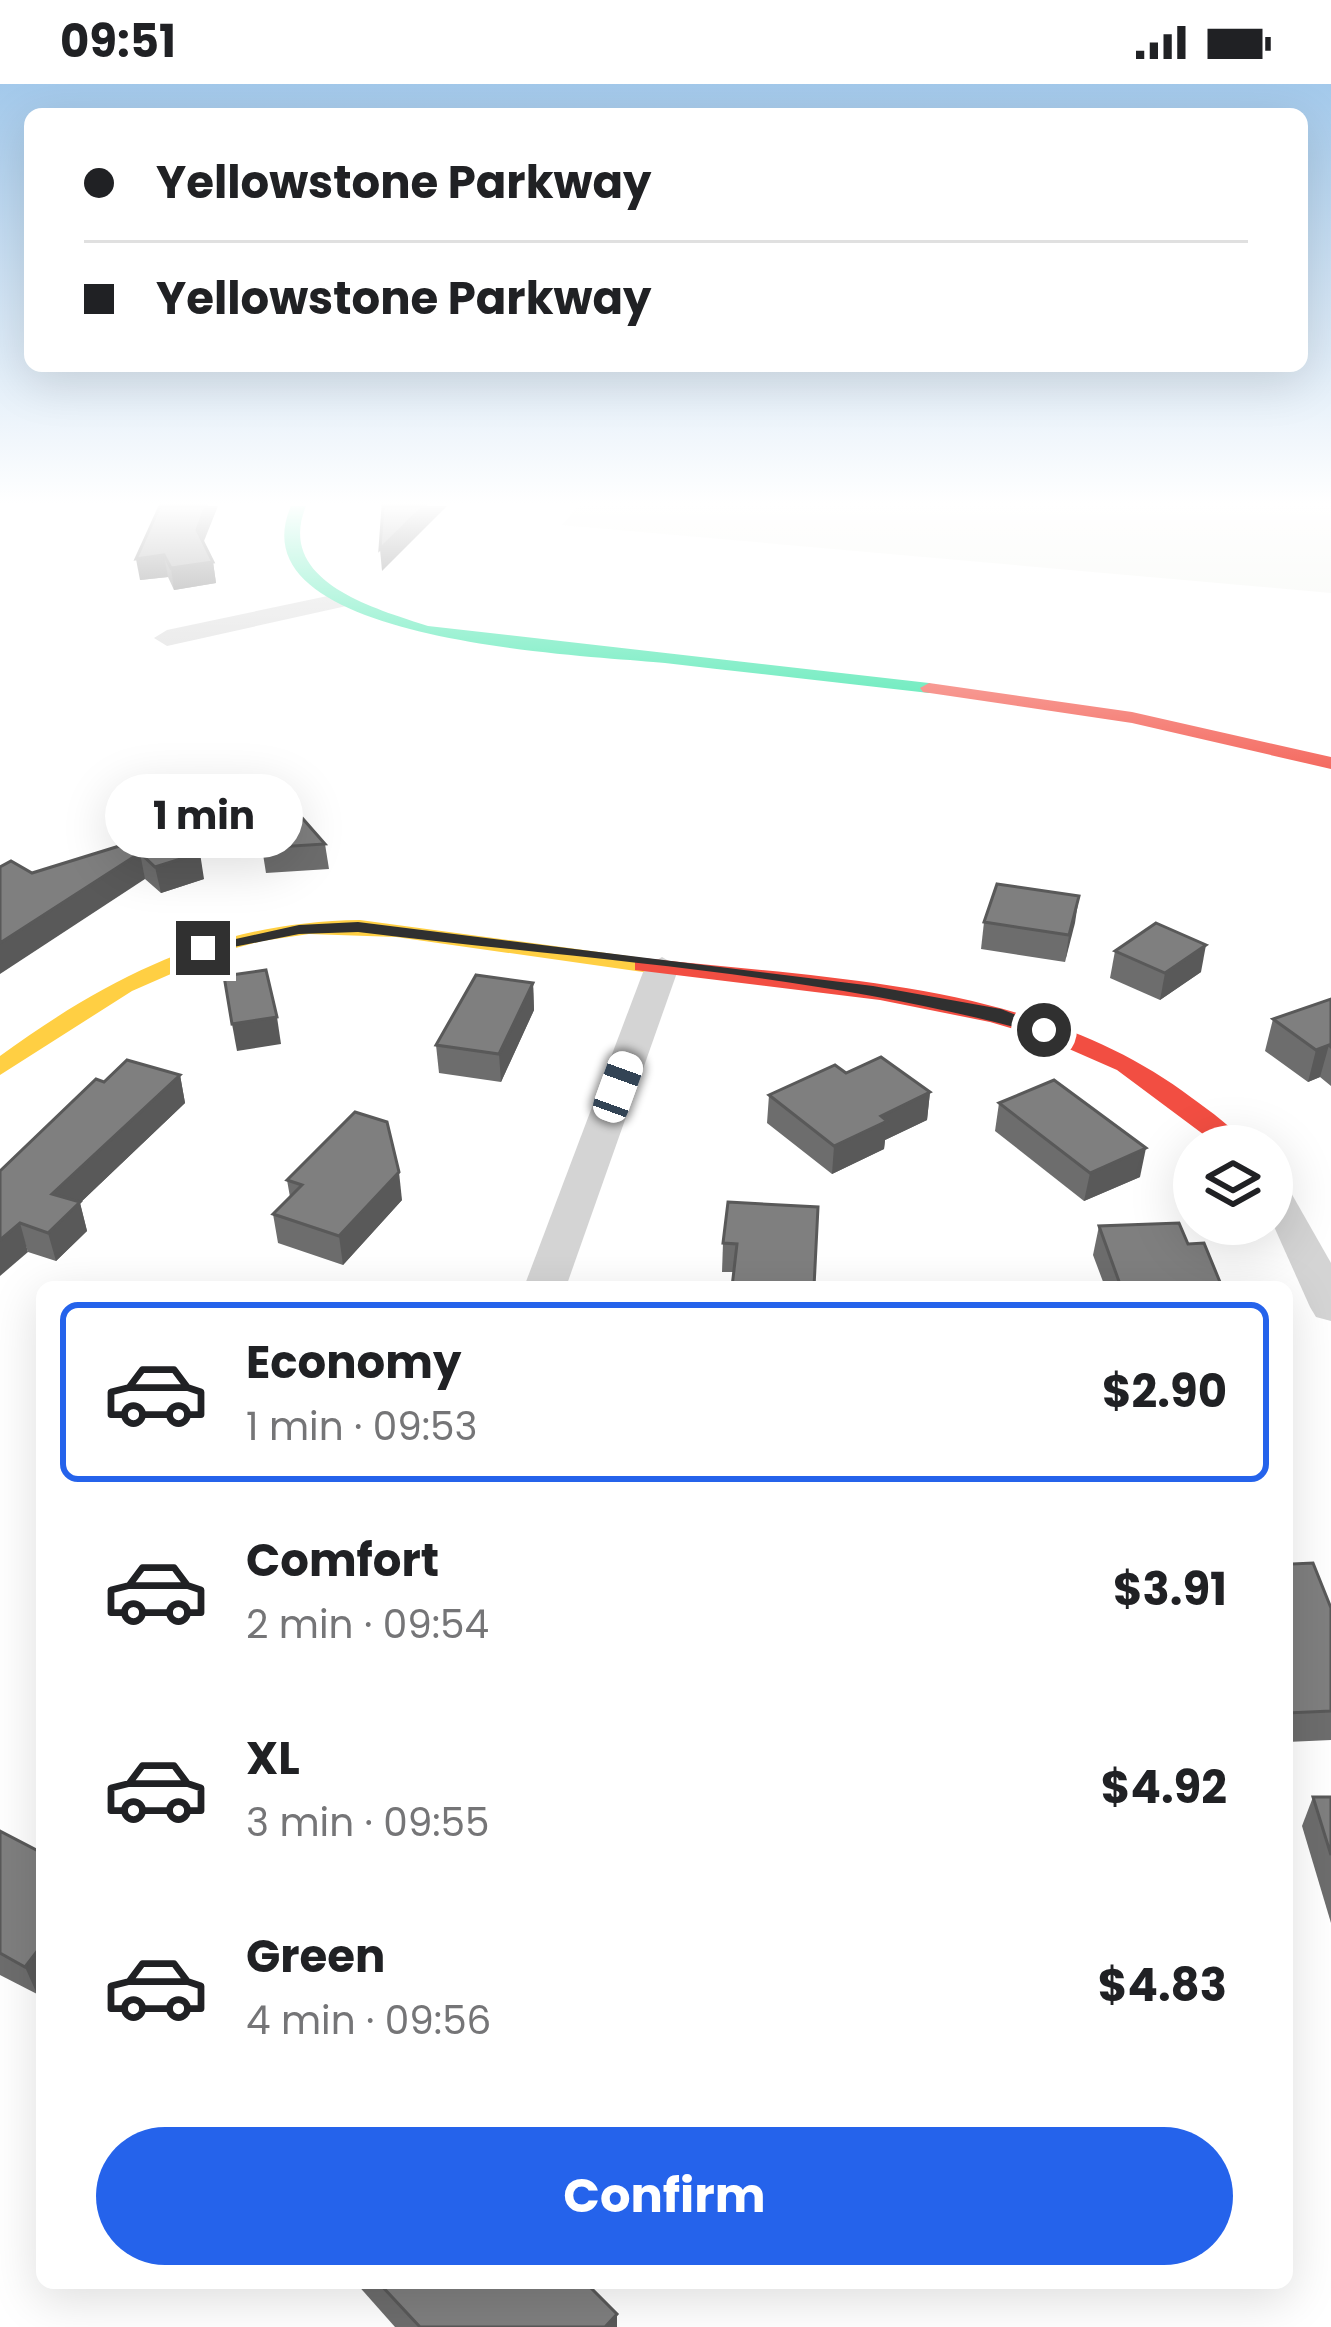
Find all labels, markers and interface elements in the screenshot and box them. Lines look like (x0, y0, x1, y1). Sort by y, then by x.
text: 09:51 (60, 10, 176, 73)
text: Yellowstone Parkway (156, 151, 651, 214)
text: Yellowstone Parkway (156, 267, 651, 330)
callout: 1 min (104, 774, 302, 858)
text: 1 min (153, 788, 255, 843)
route end (176, 921, 230, 975)
route start (1017, 1003, 1071, 1057)
car (589, 1047, 647, 1127)
map controls (1173, 1125, 1293, 1245)
button: layers (1173, 1125, 1293, 1245)
text: Economy (246, 1331, 461, 1394)
icon: car (102, 1338, 210, 1446)
text: $2.90 (1102, 1360, 1227, 1423)
text: 1 min · 09:53 (246, 1399, 478, 1454)
text: Comfort (246, 1529, 439, 1592)
icon: car (102, 1536, 210, 1644)
text: $3.91 (1113, 1558, 1227, 1621)
text: 2 min · 09:54 (246, 1597, 489, 1652)
text: XL (246, 1727, 300, 1790)
icon: car (102, 1734, 210, 1842)
text: $4.92 (1101, 1756, 1227, 1819)
text: 3 min · 09:55 (246, 1795, 490, 1850)
text: Green (246, 1925, 385, 1988)
icon: car (102, 1932, 210, 2040)
text: $4.83 (1098, 1954, 1227, 2017)
text: 4 min · 09:56 (246, 1993, 491, 2048)
button: Confirm (96, 2127, 1233, 2265)

